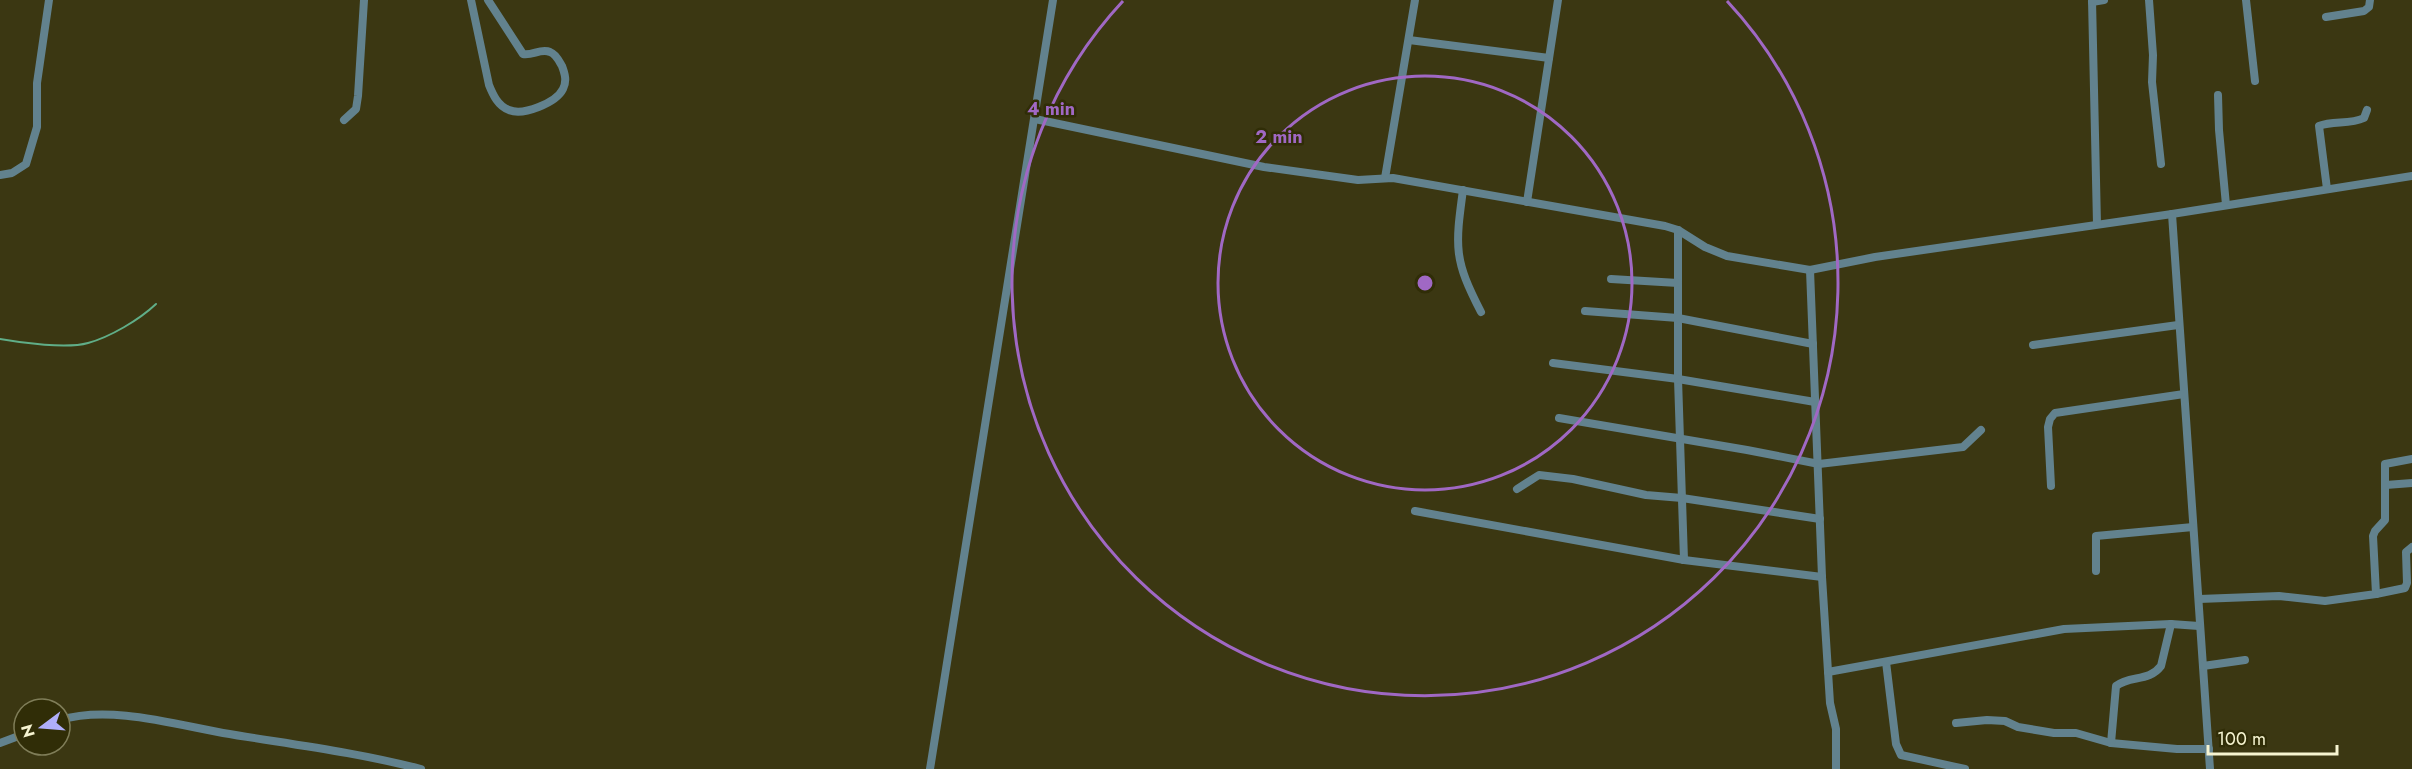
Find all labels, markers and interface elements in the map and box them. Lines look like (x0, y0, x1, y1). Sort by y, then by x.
text: 4 min (1027, 96, 1075, 122)
text: 2 min (1255, 124, 1303, 150)
centre of rings (1415, 273, 1435, 293)
north arrow (12, 697, 72, 757)
scale bar (2208, 718, 2337, 756)
text: N (15, 722, 41, 740)
text: 100 m (2217, 726, 2266, 752)

